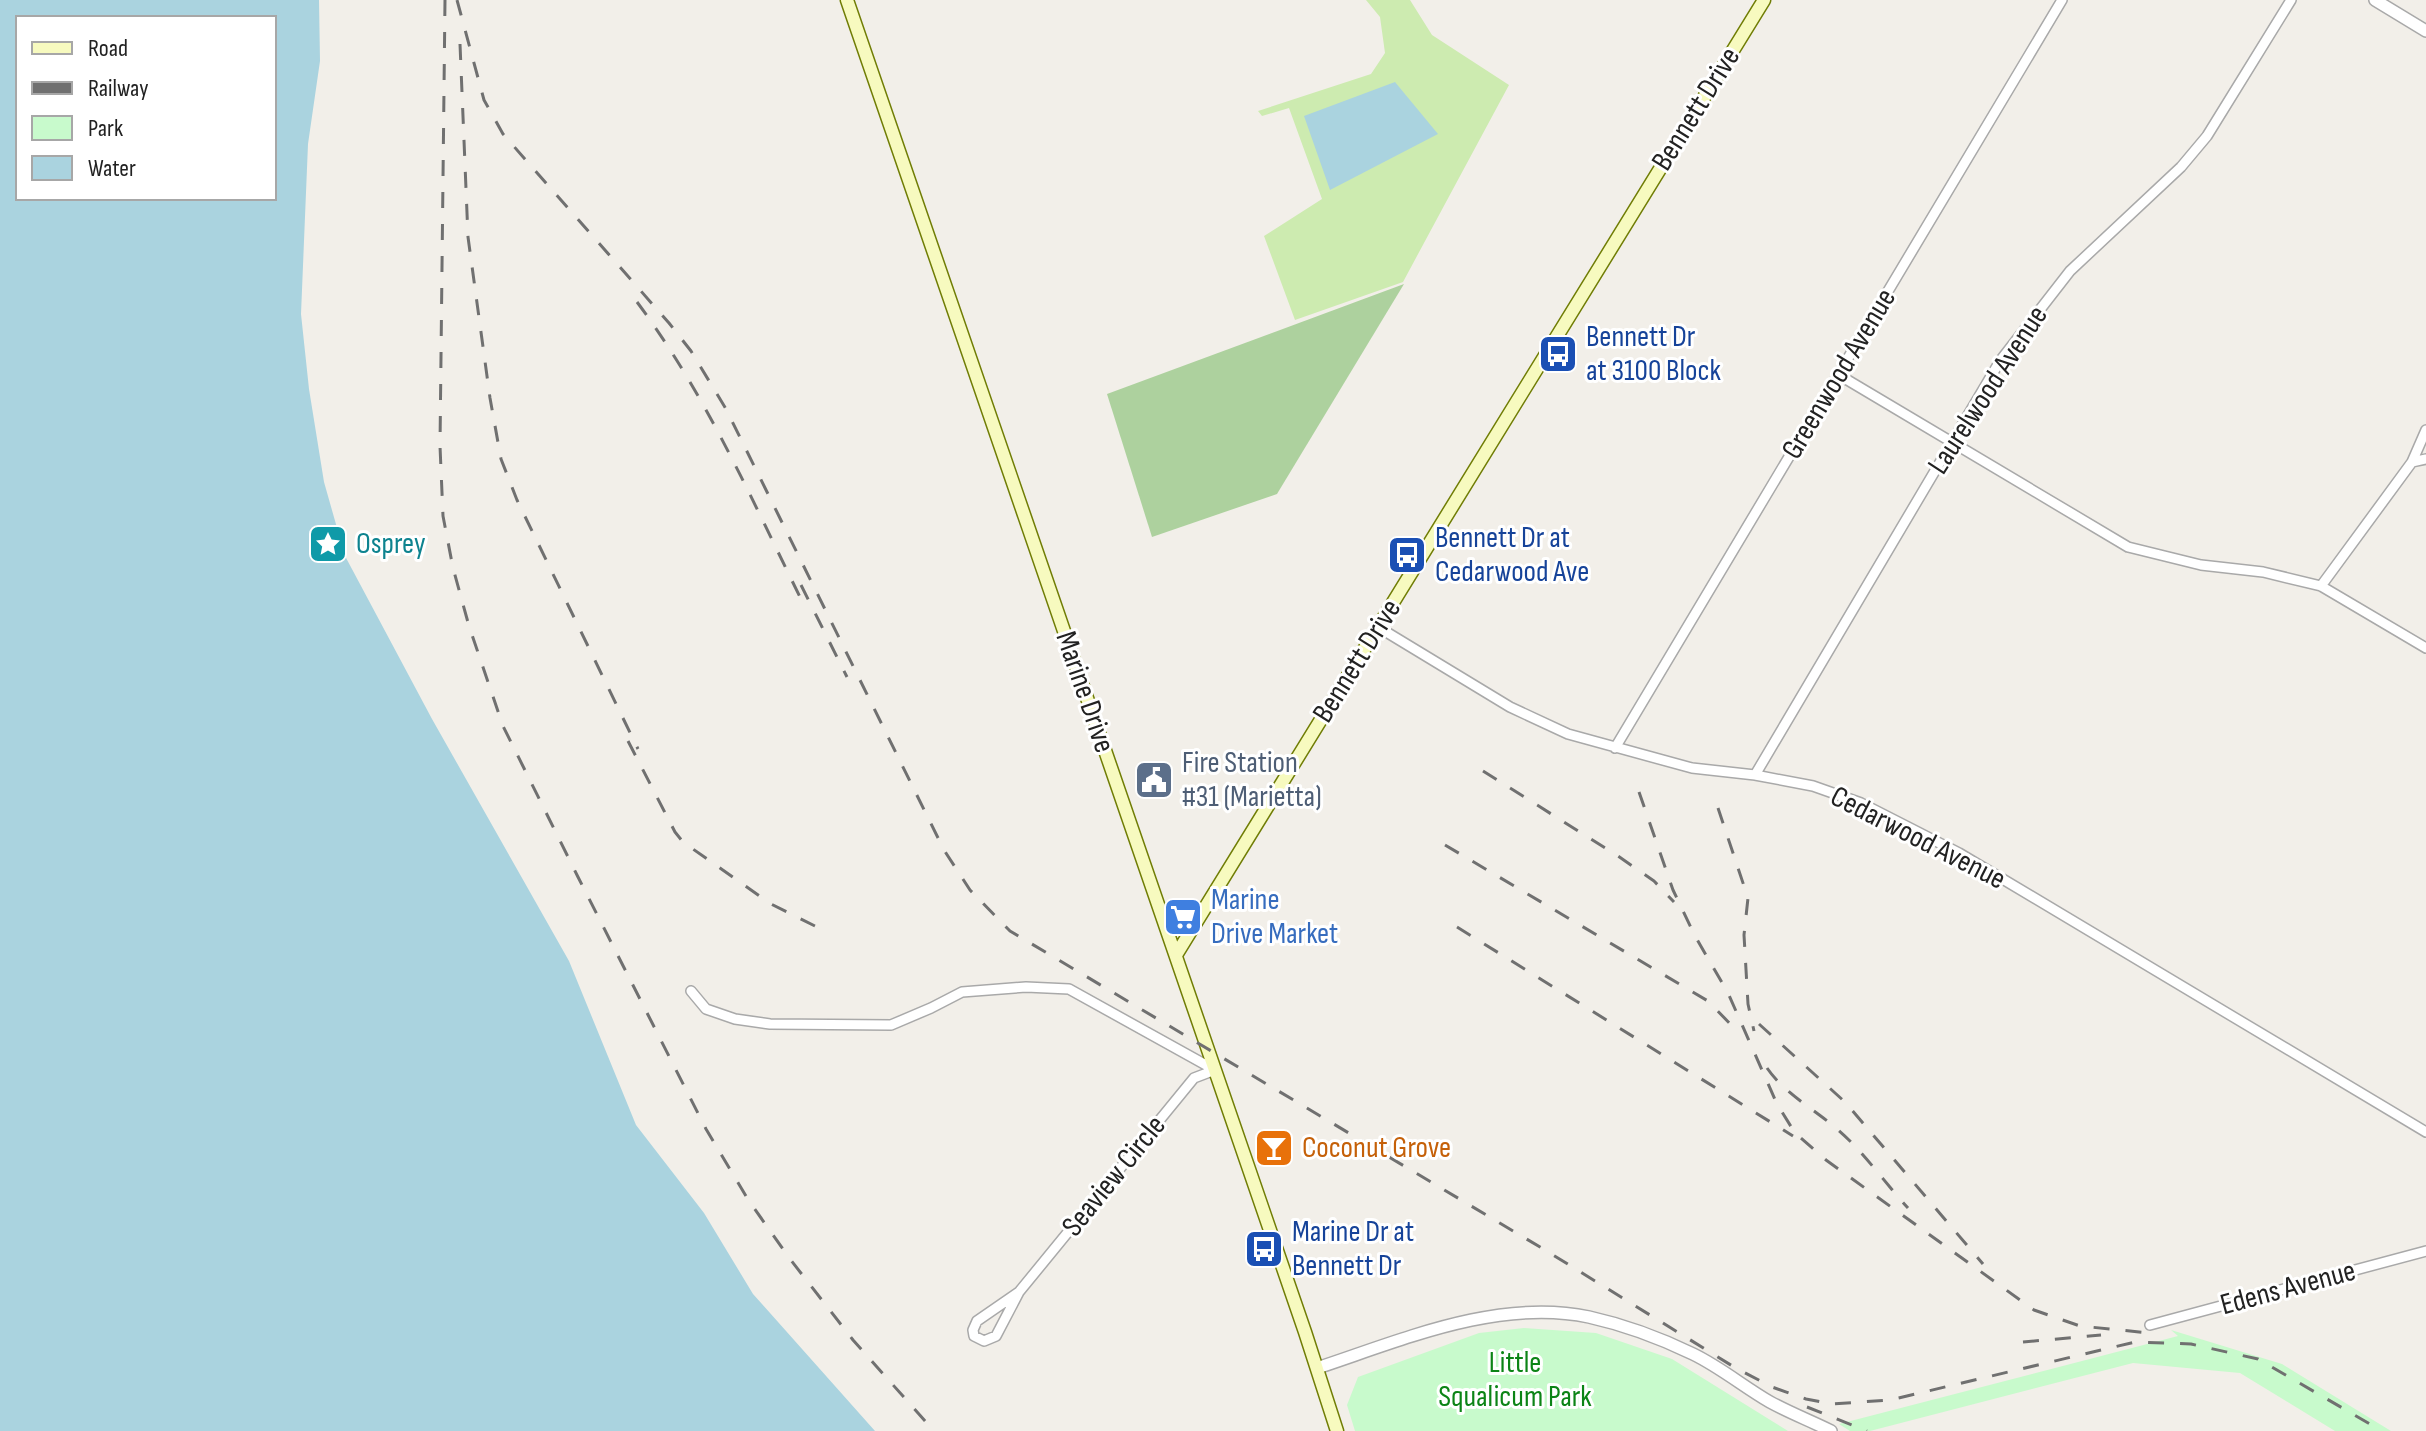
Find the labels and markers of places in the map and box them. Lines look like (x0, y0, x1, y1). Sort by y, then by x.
place label: Bennett Dr at 3100 Block (1586, 319, 1721, 389)
bus stop icon: Bennett Dr at 3100 Block (1537, 333, 1579, 375)
place label: Bennett Dr at Cedarwood Ave (1435, 520, 1589, 590)
place icon: Osprey (307, 523, 349, 565)
place label: Osprey (356, 526, 426, 562)
bus stop icon: Bennett Dr at Cedarwood Ave (1386, 534, 1428, 576)
place label: Fire Station #31 (Marietta) (1182, 745, 1322, 815)
public building icon: Fire Station #31 (Marietta) (1133, 759, 1175, 801)
place label: Marine Drive Market (1211, 882, 1338, 952)
supermarket icon: Marine Drive Market (1162, 896, 1204, 938)
bar icon: Coconut Grove (1253, 1127, 1295, 1169)
place label: Coconut Grove (1302, 1130, 1451, 1166)
place label: Marine Dr at Bennett Dr (1292, 1214, 1414, 1284)
bus stop icon: Marine Dr at Bennett Dr (1243, 1228, 1285, 1270)

